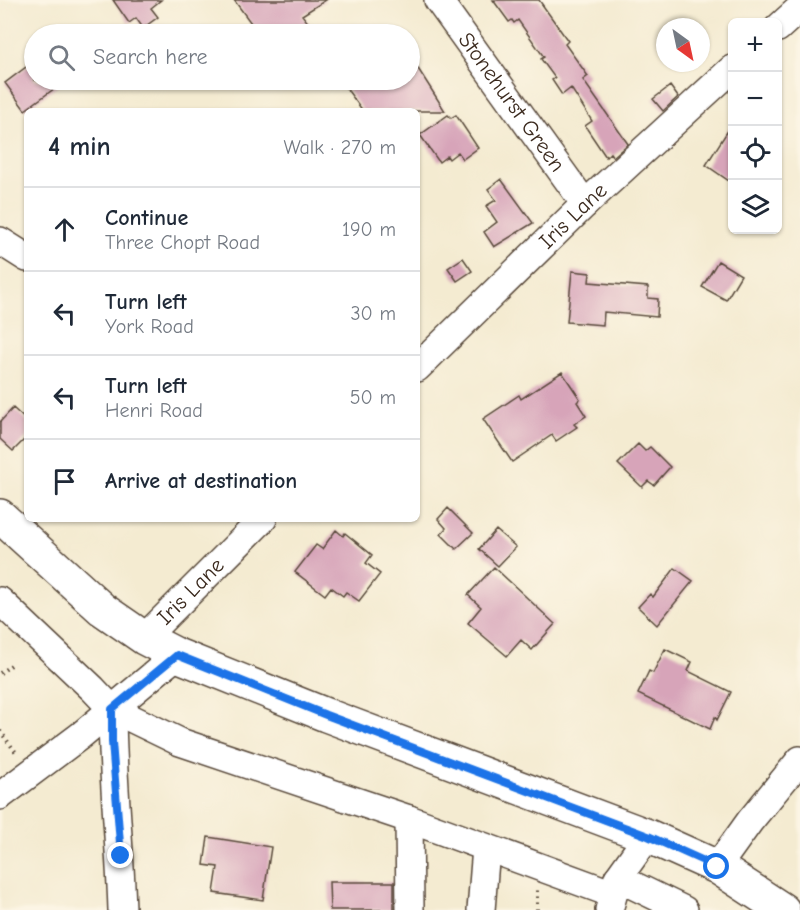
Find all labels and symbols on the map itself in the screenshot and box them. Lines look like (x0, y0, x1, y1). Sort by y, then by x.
north arrow (656, 18, 710, 72)
street label: Stonehurst Green (453, 27, 571, 177)
street label: Iris Lane (534, 177, 612, 254)
street label: Iris Lane (152, 552, 230, 630)
route end (107, 842, 133, 868)
route start (703, 853, 729, 879)

